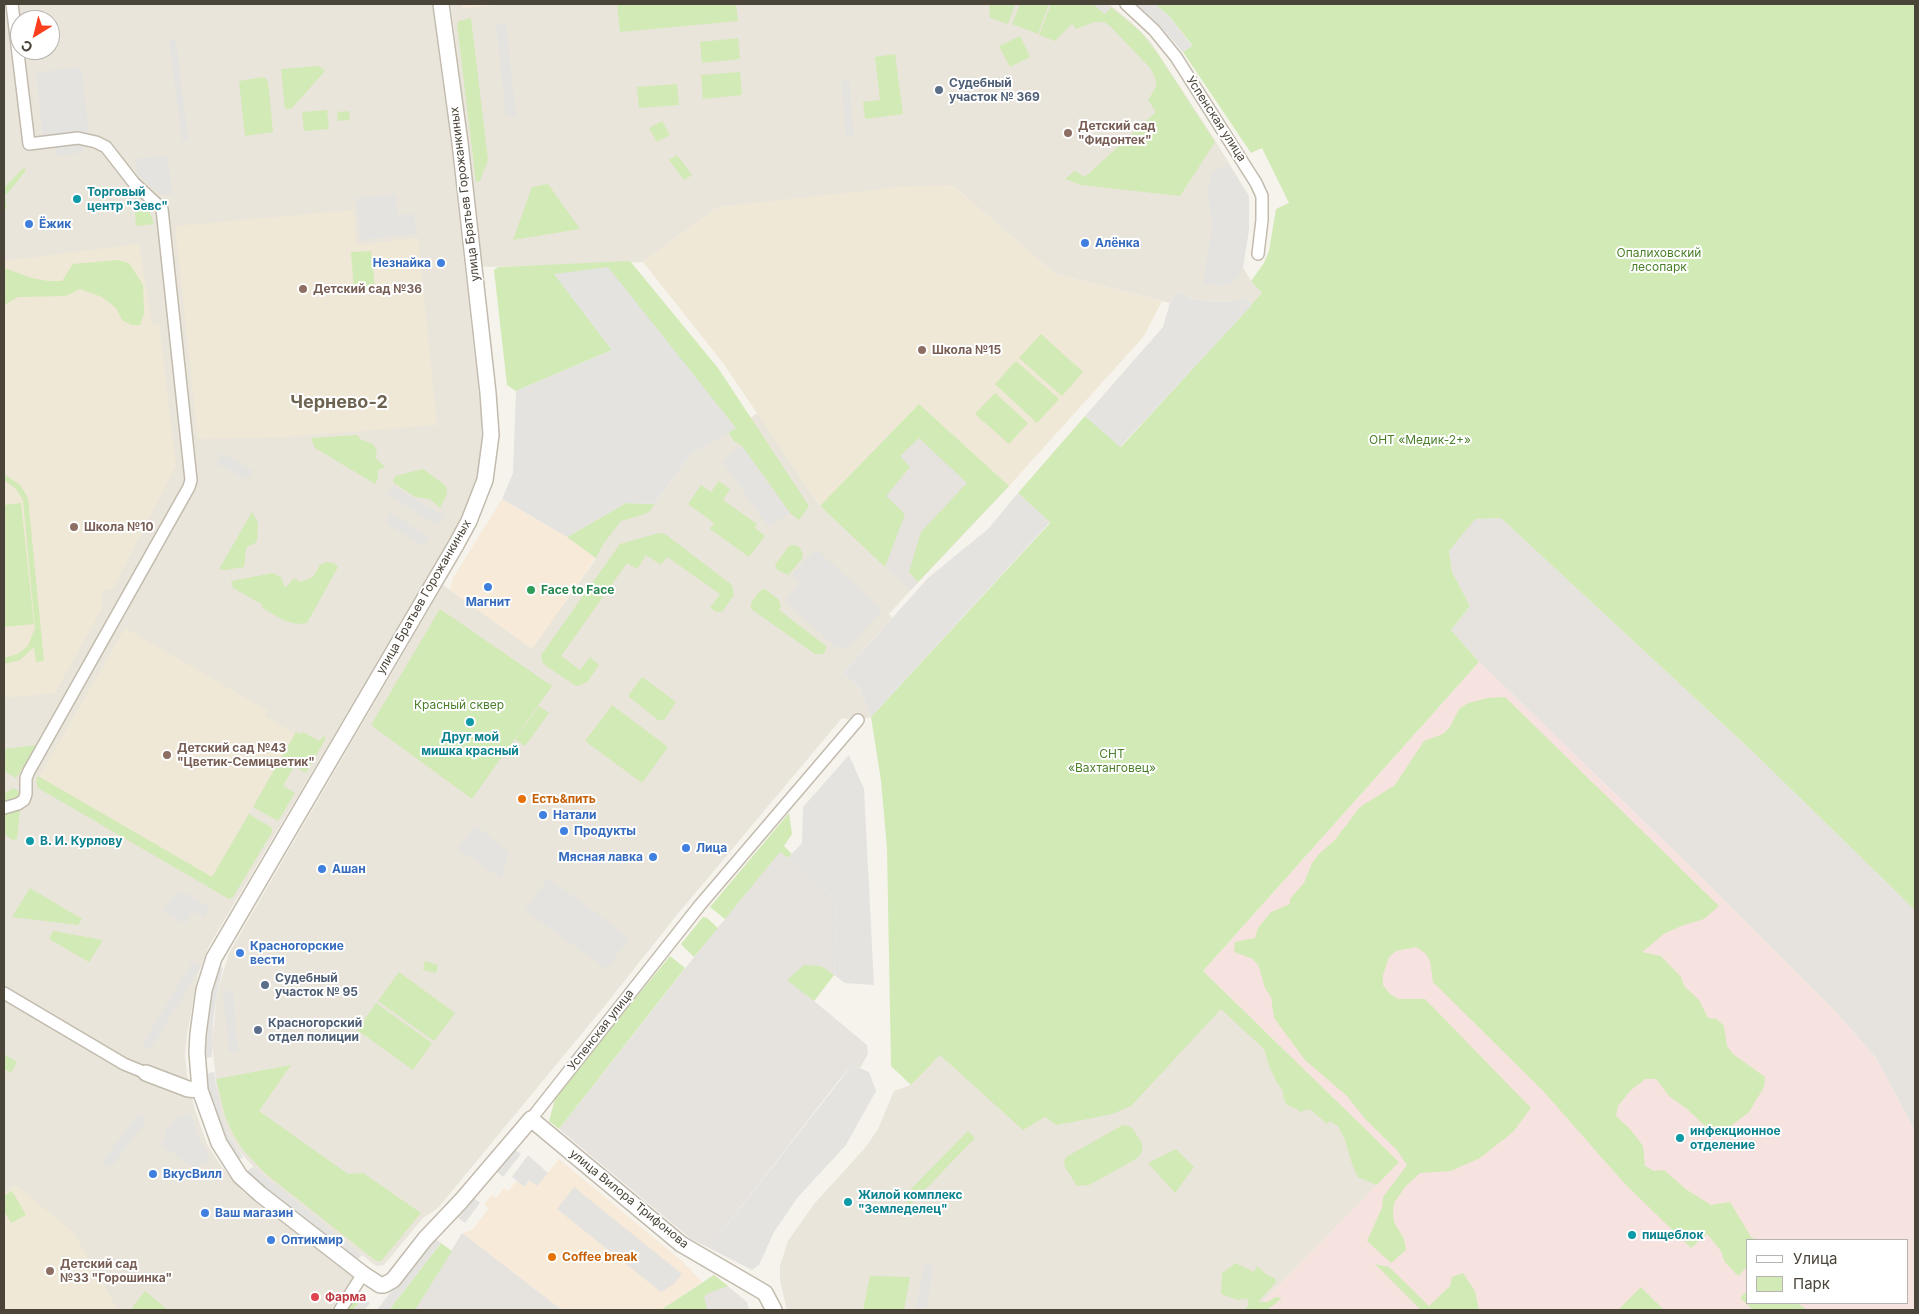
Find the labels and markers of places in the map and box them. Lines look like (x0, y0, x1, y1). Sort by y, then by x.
place label: Судебный участок № 369 (949, 76, 1040, 104)
marker: Судебный участок № 369 (933, 84, 945, 96)
place label: Детский сад "Фидонтек" (1078, 119, 1155, 147)
marker: Детский сад "Фидонтек" (1062, 127, 1074, 139)
place label: Торговый центр "Зевс" (87, 185, 168, 213)
marker: Торговый центр "Зевс" (71, 193, 83, 205)
place label: Ёжик (39, 217, 71, 231)
marker: Ёжик (23, 218, 35, 230)
place label: Алёнка (1095, 236, 1140, 250)
marker: Алёнка (1079, 237, 1091, 249)
place label: Незнайка (373, 256, 431, 270)
marker: Незнайка (435, 257, 447, 269)
place label: Детский сад №36 (313, 282, 422, 296)
marker: Детский сад №36 (297, 283, 309, 295)
place label: Школа №15 (932, 343, 1001, 357)
marker: Школа №15 (916, 344, 928, 356)
place label: Школа №10 (84, 520, 153, 534)
marker: Школа №10 (68, 521, 80, 533)
marker: Магнит (482, 581, 494, 593)
place label: Face to Face (541, 583, 614, 597)
marker: Face to Face (525, 584, 537, 596)
place label: Магнит (466, 595, 510, 609)
marker: Друг мой мишка красный (464, 716, 476, 728)
place label: Друг мой мишка красный (421, 730, 519, 758)
place label: Детский сад №43 "Цветик-Семицветик" (177, 741, 315, 769)
marker: Детский сад №43 "Цветик-Семицветик" (161, 749, 173, 761)
place label: Есть&пить (532, 792, 596, 806)
marker: Есть&пить (516, 793, 528, 805)
place label: Натали (553, 808, 597, 822)
marker: Натали (537, 809, 549, 821)
place label: Продукты (574, 824, 636, 838)
marker: Продукты (558, 825, 570, 837)
place label: В. И. Курлову (40, 834, 122, 848)
marker: В. И. Курлову (24, 835, 36, 847)
place label: Лица (696, 841, 727, 855)
marker: Лица (680, 842, 692, 854)
place label: Мясная лавка (559, 850, 643, 864)
marker: Мясная лавка (647, 851, 659, 863)
place label: Ашан (332, 862, 366, 876)
marker: Ашан (316, 863, 328, 875)
place label: Красногорские вести (250, 939, 344, 967)
marker: Красногорские вести (234, 947, 246, 959)
place label: Судебный участок № 95 (275, 971, 358, 999)
marker: Судебный участок № 95 (259, 979, 271, 991)
place label: Красногорский отдел полиции (268, 1016, 362, 1044)
marker: Красногорский отдел полиции (252, 1024, 264, 1036)
place label: инфекционное отделение (1690, 1124, 1781, 1152)
marker: инфекционное отделение (1674, 1132, 1686, 1144)
place label: ВкусВилл (163, 1167, 222, 1181)
marker: ВкусВилл (147, 1168, 159, 1180)
place label: Жилой комплекс "Земледелец" (858, 1188, 963, 1216)
marker: Жилой комплекс "Земледелец" (842, 1196, 854, 1208)
place label: Ваш магазин (215, 1206, 293, 1220)
marker: Ваш магазин (199, 1207, 211, 1219)
place label: пищеблок (1642, 1228, 1703, 1242)
marker: пищеблок (1626, 1229, 1638, 1241)
place label: Оптикмир (281, 1233, 343, 1247)
marker: Оптикмир (265, 1234, 277, 1246)
place label: Coffee break (562, 1250, 638, 1264)
marker: Coffee break (546, 1251, 558, 1263)
place label: Детский сад №33 "Горошинка" (60, 1257, 172, 1285)
marker: Детский сад №33 "Горошинка" (44, 1265, 56, 1277)
place label: Фарма (325, 1290, 366, 1304)
marker: Фарма (309, 1291, 321, 1303)

